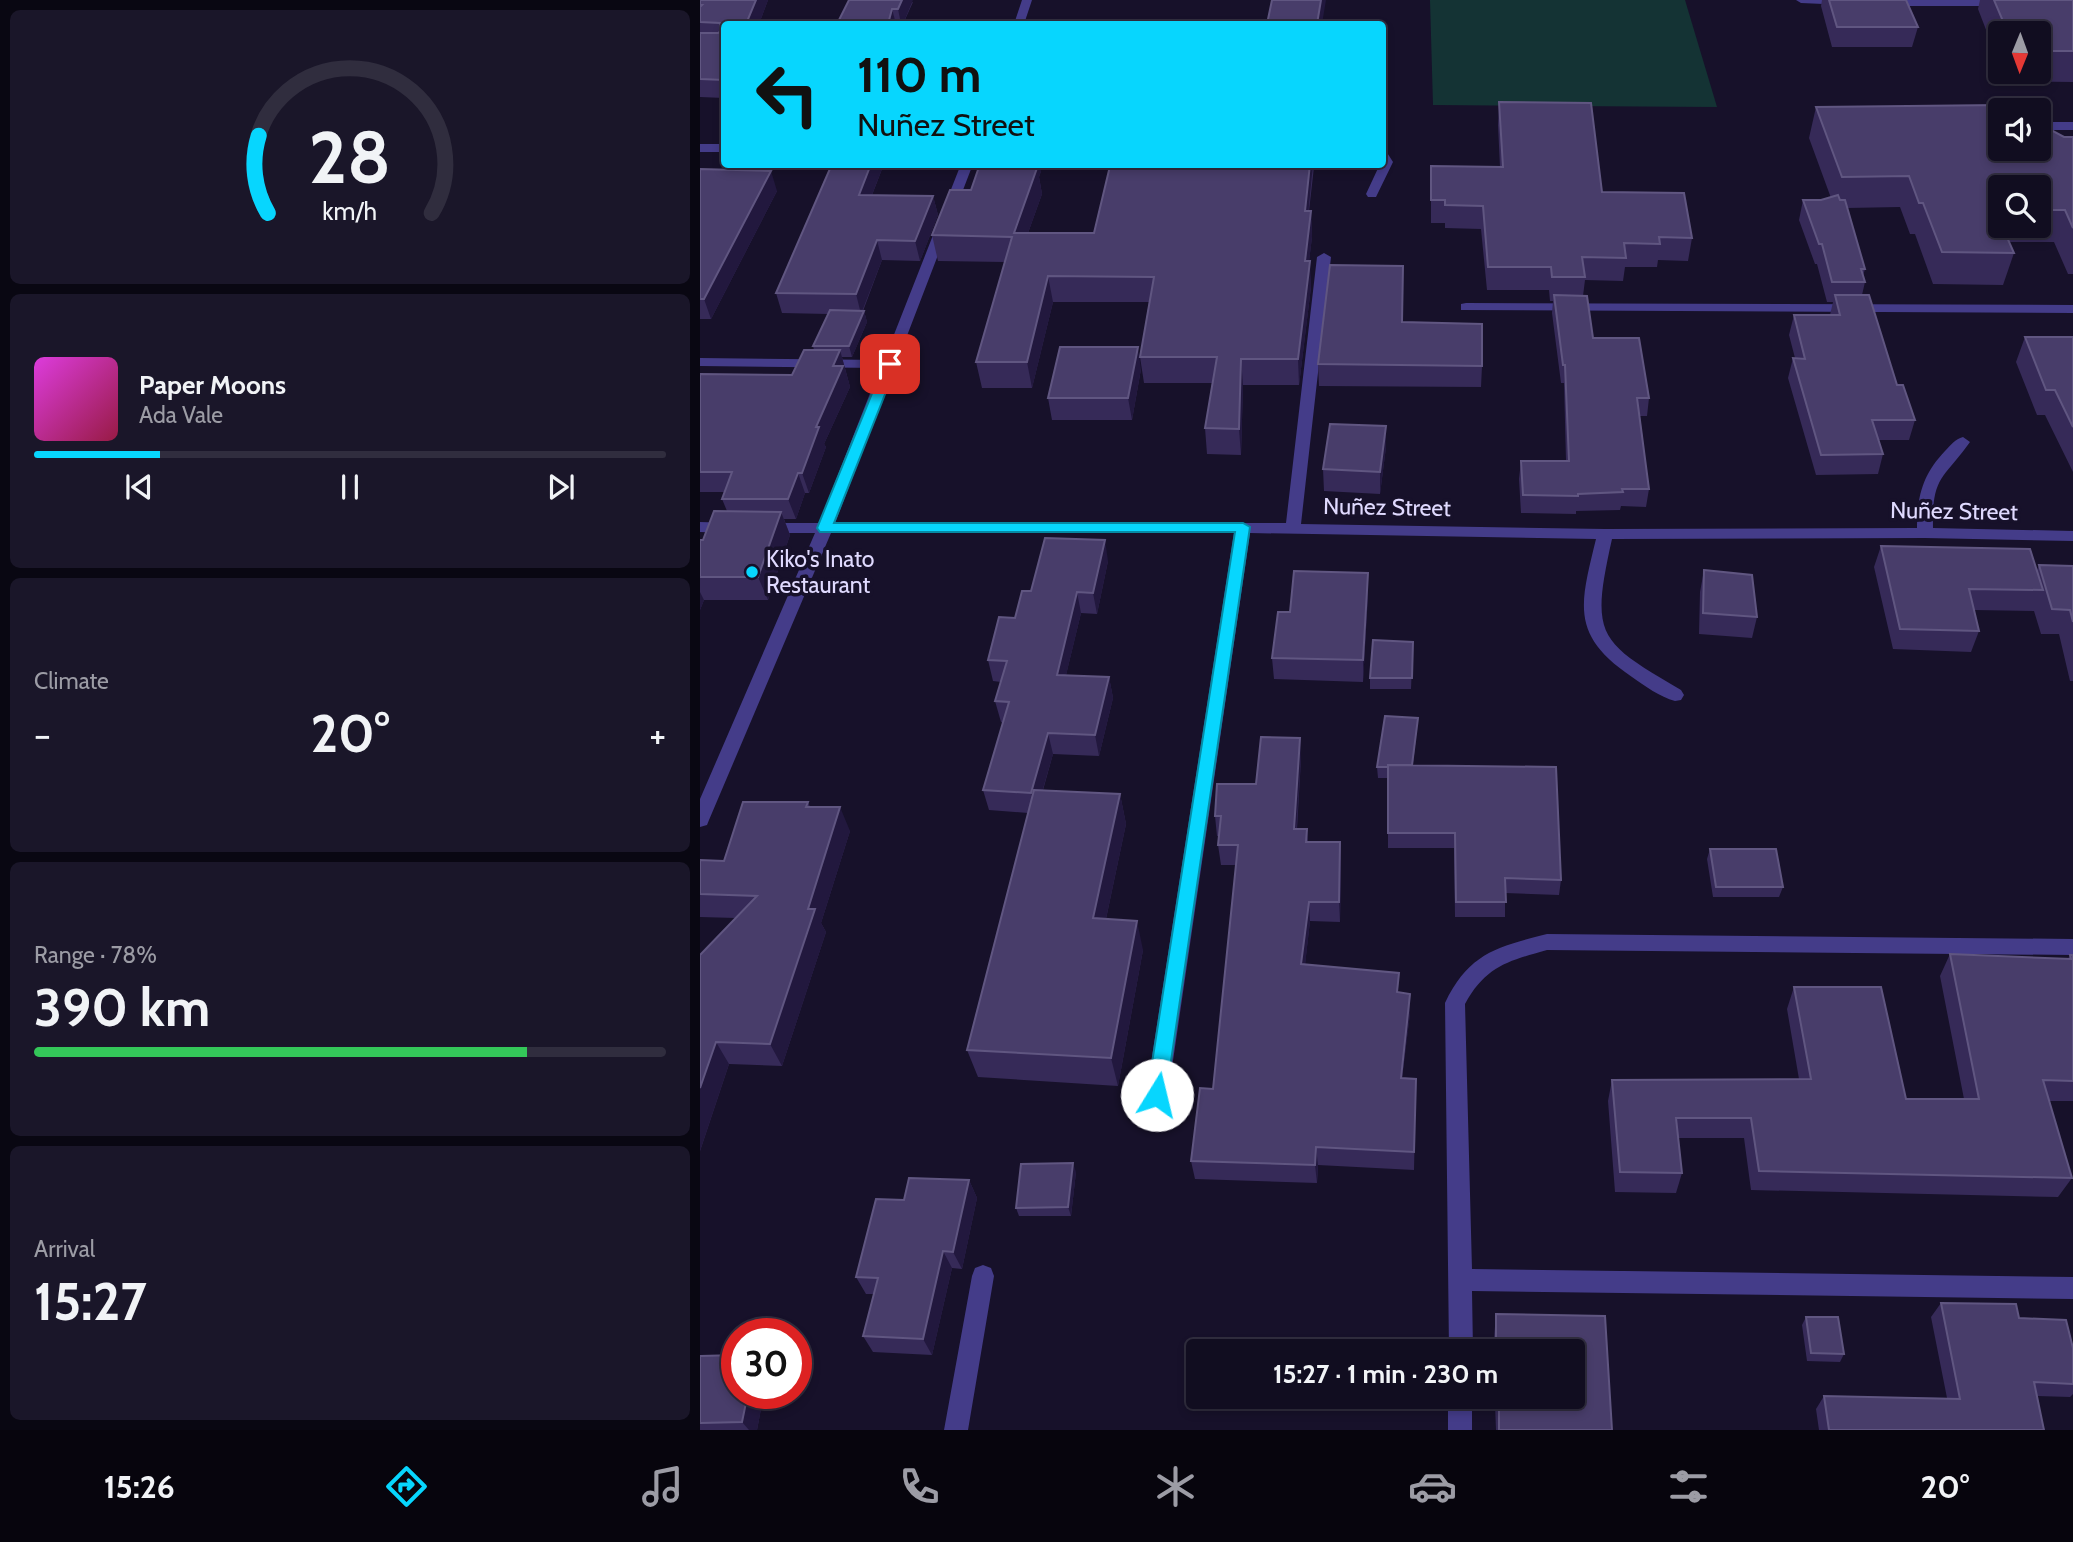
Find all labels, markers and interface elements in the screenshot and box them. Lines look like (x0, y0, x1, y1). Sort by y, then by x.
north arrow (1988, 21, 2051, 84)
map controls (1988, 21, 2051, 238)
text: 110 m (857, 45, 981, 104)
icon: left (742, 49, 833, 140)
button: sound (1988, 98, 2051, 161)
text: Nuñez Street (857, 105, 1035, 144)
text: 28 (309, 113, 391, 201)
button: search (1988, 175, 2051, 238)
text: km/h (323, 196, 377, 226)
pin (860, 334, 920, 394)
icon: arrive (871, 345, 909, 383)
text: Paper Moons (139, 369, 286, 401)
text: Ada Vale (139, 401, 223, 429)
icon: previous (120, 468, 158, 506)
icon: pause (331, 468, 369, 506)
icon: next (542, 468, 580, 506)
street label: Nuñez Street (1323, 492, 1451, 522)
street label: Nuñez Street (1890, 496, 2018, 526)
place label: Kiko's Inato Restaurant (766, 545, 874, 599)
marker: Kiko's Inato Restaurant (744, 564, 760, 580)
text: Climate (34, 667, 109, 695)
text: 20° (310, 702, 390, 765)
text: − (34, 711, 51, 758)
text: + (649, 711, 666, 758)
text: Range · 78% (34, 941, 157, 969)
text: 390 km (34, 976, 210, 1039)
position arrow (1120, 1058, 1194, 1132)
text: Arrival (34, 1235, 95, 1263)
text: 15:27 (34, 1270, 147, 1333)
speed limit sign: 30 (721, 1318, 812, 1409)
text: 15:27 · 1 min · 230 m (1273, 1358, 1498, 1390)
icon: directions (382, 1462, 431, 1511)
icon: music (638, 1462, 687, 1511)
icon: phone (895, 1462, 944, 1511)
icon: climate (1151, 1462, 1200, 1511)
icon: car (1408, 1462, 1457, 1511)
icon: filters (1664, 1462, 1713, 1511)
text: 15:26 (104, 1467, 175, 1506)
text: 20° (1920, 1467, 1969, 1506)

